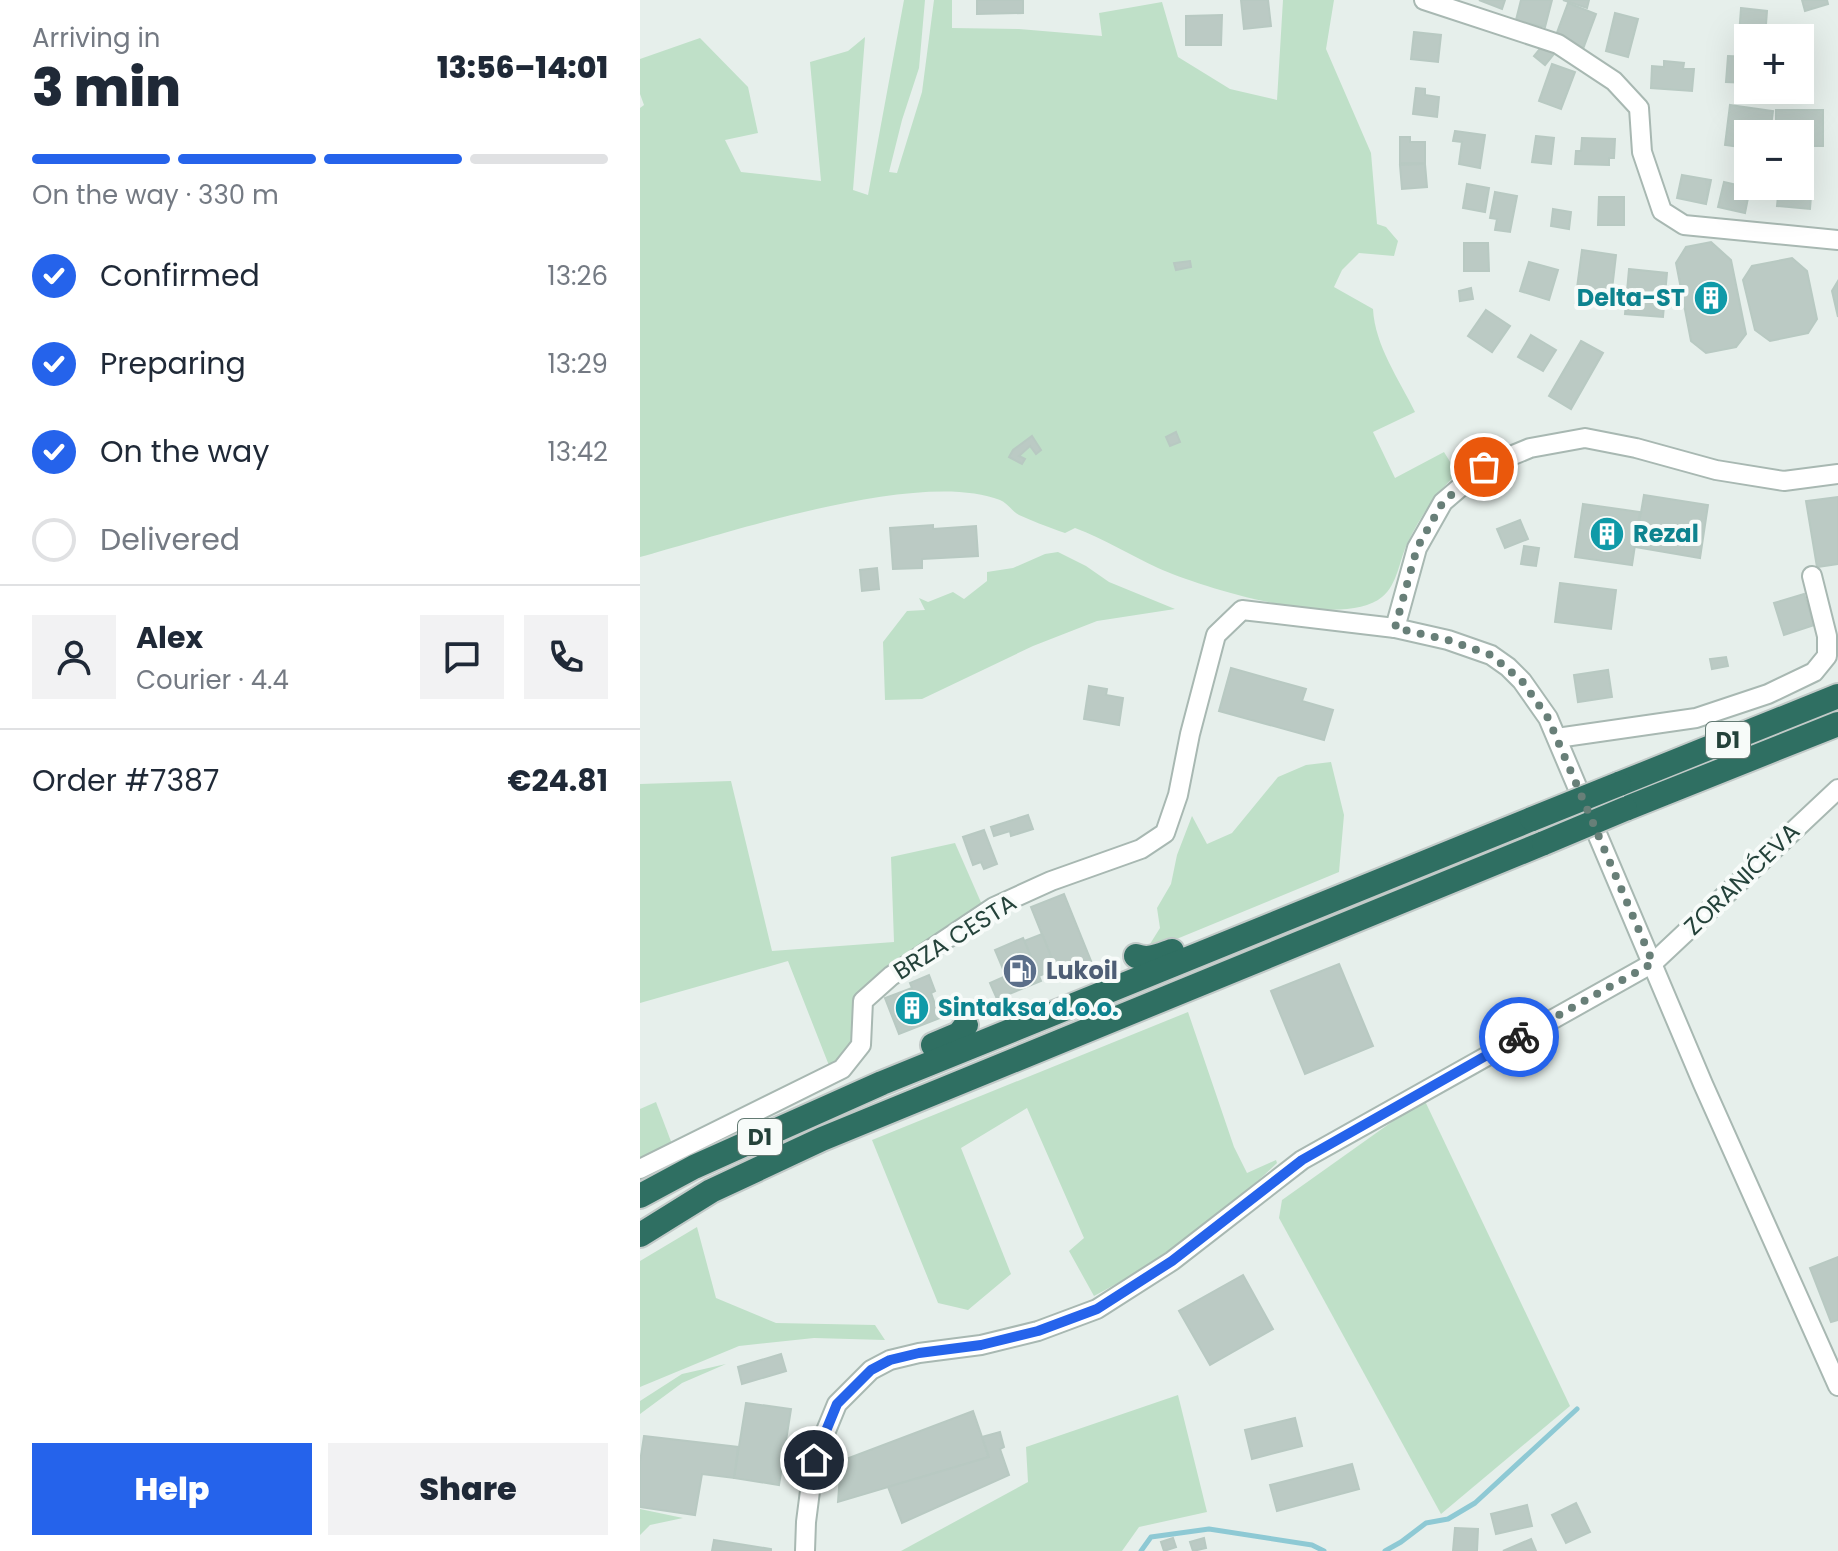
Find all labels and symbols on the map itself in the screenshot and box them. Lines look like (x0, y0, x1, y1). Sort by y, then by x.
building icon: Delta-ST (1692, 279, 1730, 317)
place label: Delta-ST (1577, 281, 1685, 314)
pin (1450, 433, 1518, 501)
building icon: Rezal (1588, 515, 1626, 553)
place label: Rezal (1633, 517, 1699, 550)
road number: D1 (1706, 722, 1750, 758)
street label: ZORANIĆEVA (1677, 815, 1807, 942)
street label: BRZA CESTA (887, 886, 1022, 987)
fuel station icon: Lukoil (1001, 952, 1039, 990)
place label: Lukoil (1046, 954, 1118, 987)
building icon: Sintaksa d.o.o. (893, 989, 931, 1027)
place label: Sintaksa d.o.o. (938, 991, 1119, 1024)
courier (1479, 997, 1559, 1077)
road number: D1 (738, 1119, 782, 1155)
pin (780, 1426, 848, 1494)

